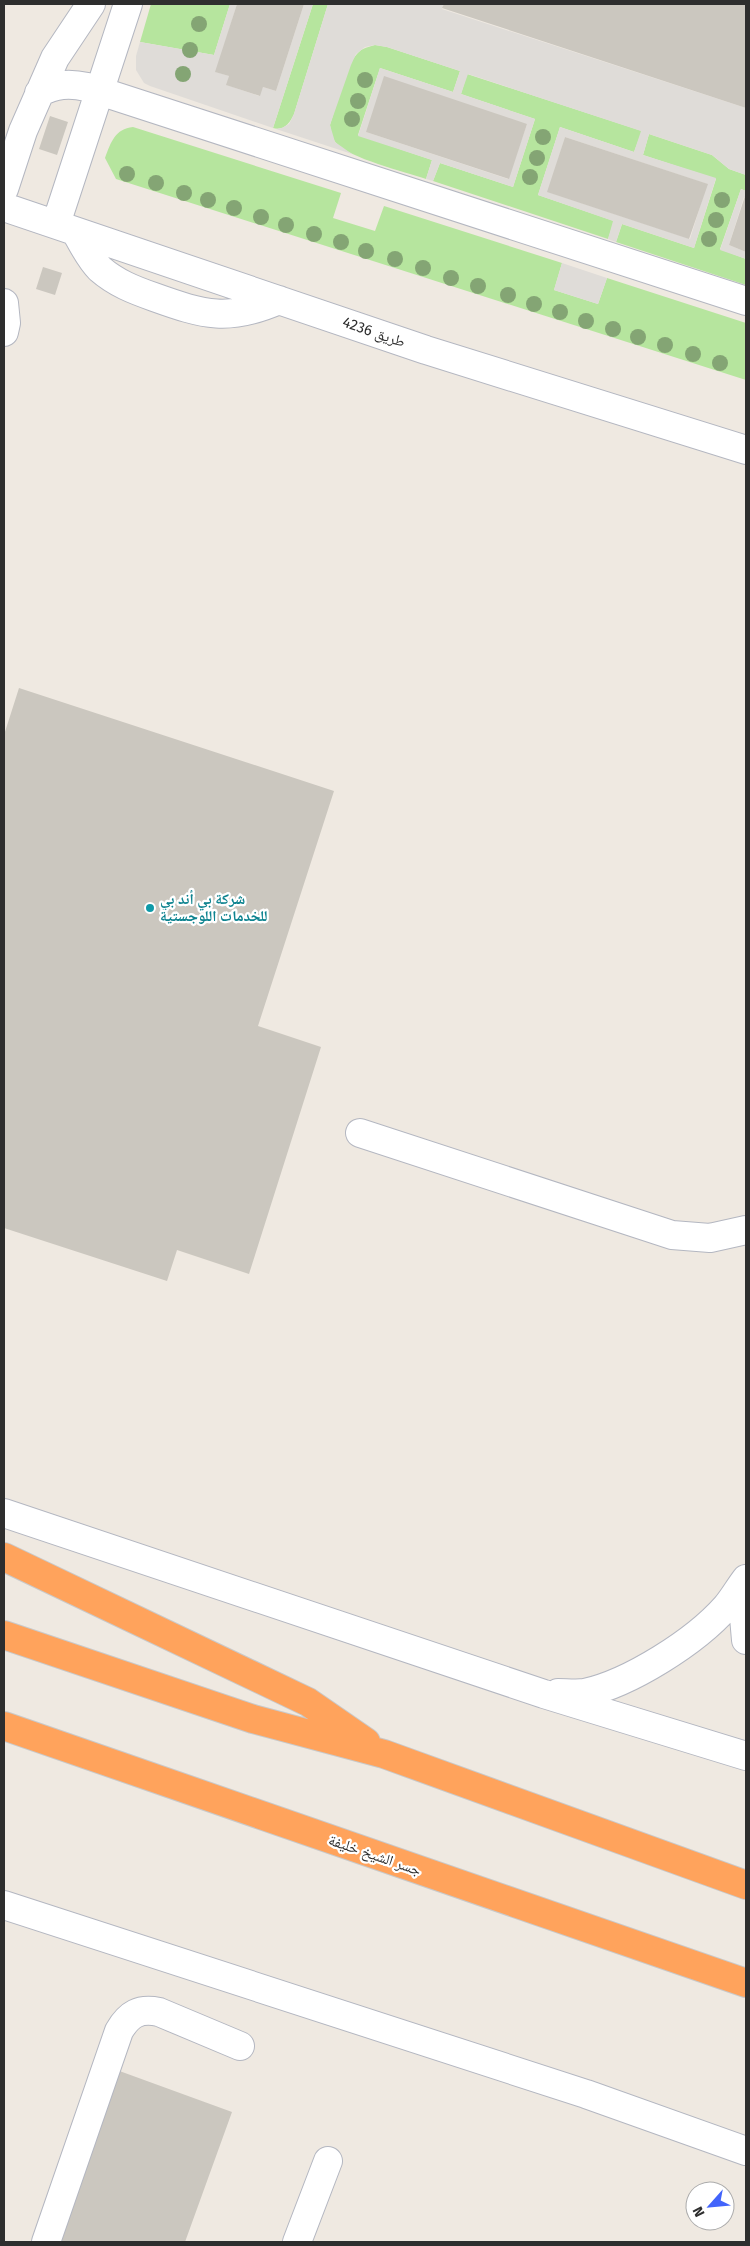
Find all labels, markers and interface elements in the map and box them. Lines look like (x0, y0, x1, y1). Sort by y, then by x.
street label: طريق 4236 (340, 313, 408, 352)
place label: شركة بي أند بي للخدمات اللوجستية (160, 890, 268, 925)
marker: شركة بي أند بي للخدمات اللوجستية (144, 902, 156, 914)
street label: جسر الشيخ خليفة (326, 1831, 424, 1880)
north arrow (685, 2181, 735, 2231)
text: N (689, 2204, 709, 2220)

